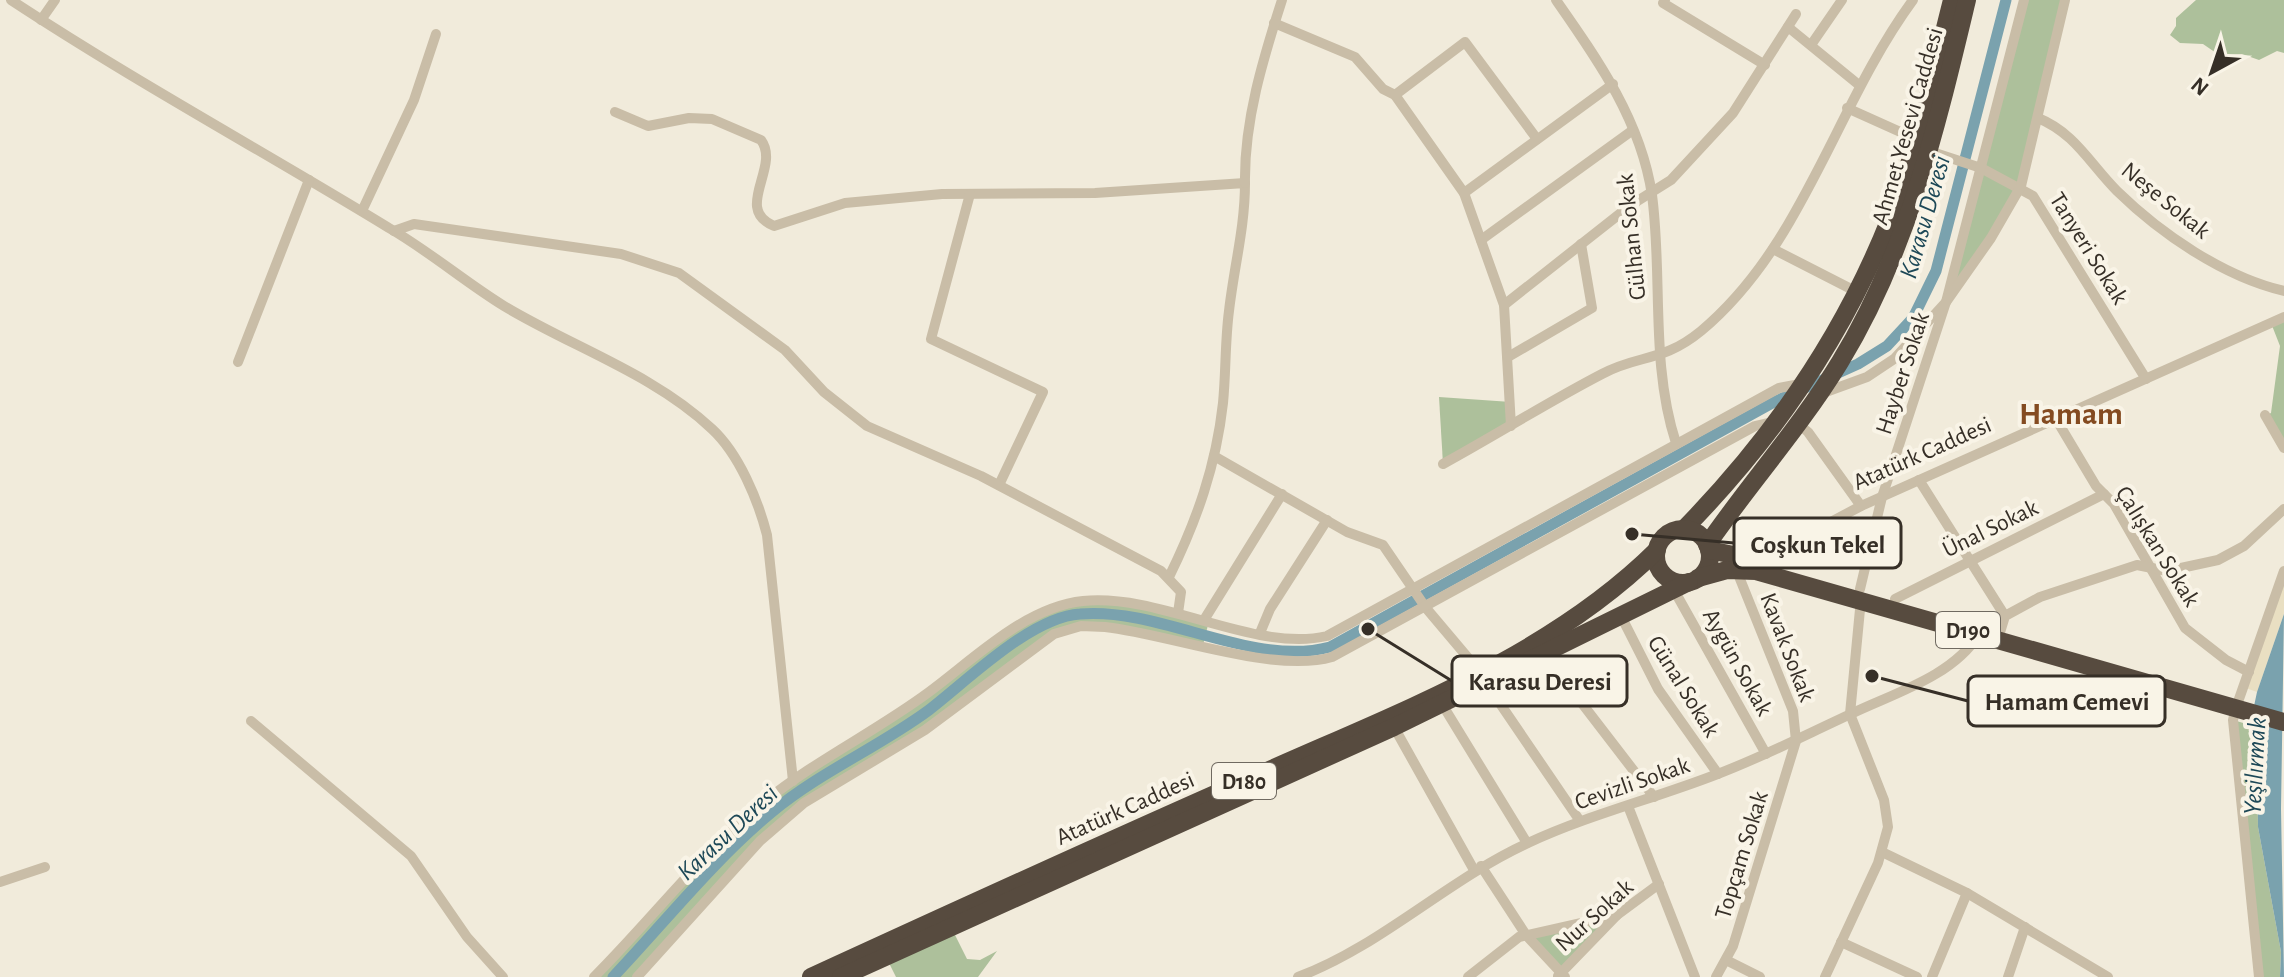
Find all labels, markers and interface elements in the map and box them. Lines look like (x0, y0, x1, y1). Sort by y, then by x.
street label: Ahmet Yesevi Caddesi (1868, 25, 1948, 228)
north arrow (2172, 32, 2252, 112)
text: N (2187, 73, 2213, 100)
water label: Karasu Deresi (1895, 153, 1955, 282)
street label: Neşe Sokak (2117, 158, 2214, 243)
street label: Gülhan Sokak (1613, 172, 1651, 301)
street label: Tanyeri Sokak (2044, 188, 2132, 309)
street label: Hayber Sokak (1872, 309, 1934, 438)
district label: Hamam (2019, 398, 2123, 430)
street label: Atatürk Caddesi (1850, 413, 1995, 495)
street label: Çalışkan Sokak (2111, 482, 2204, 611)
street label: Ünal Sokak (1938, 495, 2042, 562)
callout: Coşkun Tekel (1734, 518, 1901, 568)
text: Coşkun Tekel (1751, 532, 1885, 558)
street label: Kavak Sokak (1755, 590, 1819, 705)
street label: Aygün Sokak (1698, 605, 1776, 720)
road number: D190 (1936, 612, 2000, 648)
street label: Günal Sokak (1643, 632, 1724, 741)
callout: Karasu Deresi (1452, 656, 1627, 706)
text: Karasu Deresi (1468, 669, 1612, 695)
callout: Hamam Cemevi (1968, 676, 2165, 726)
text: Hamam Cemevi (1984, 689, 2150, 715)
water label: Yeşilırmak (2239, 717, 2271, 816)
street label: Cevizli Sokak (1572, 753, 1693, 815)
road number: D180 (1212, 763, 1276, 799)
street label: Atatürk Caddesi (1053, 768, 1198, 850)
water label: Karasu Deresi (673, 780, 783, 885)
street label: Topçam Sokak (1711, 788, 1773, 922)
street label: Nur Sokak (1551, 875, 1638, 956)

